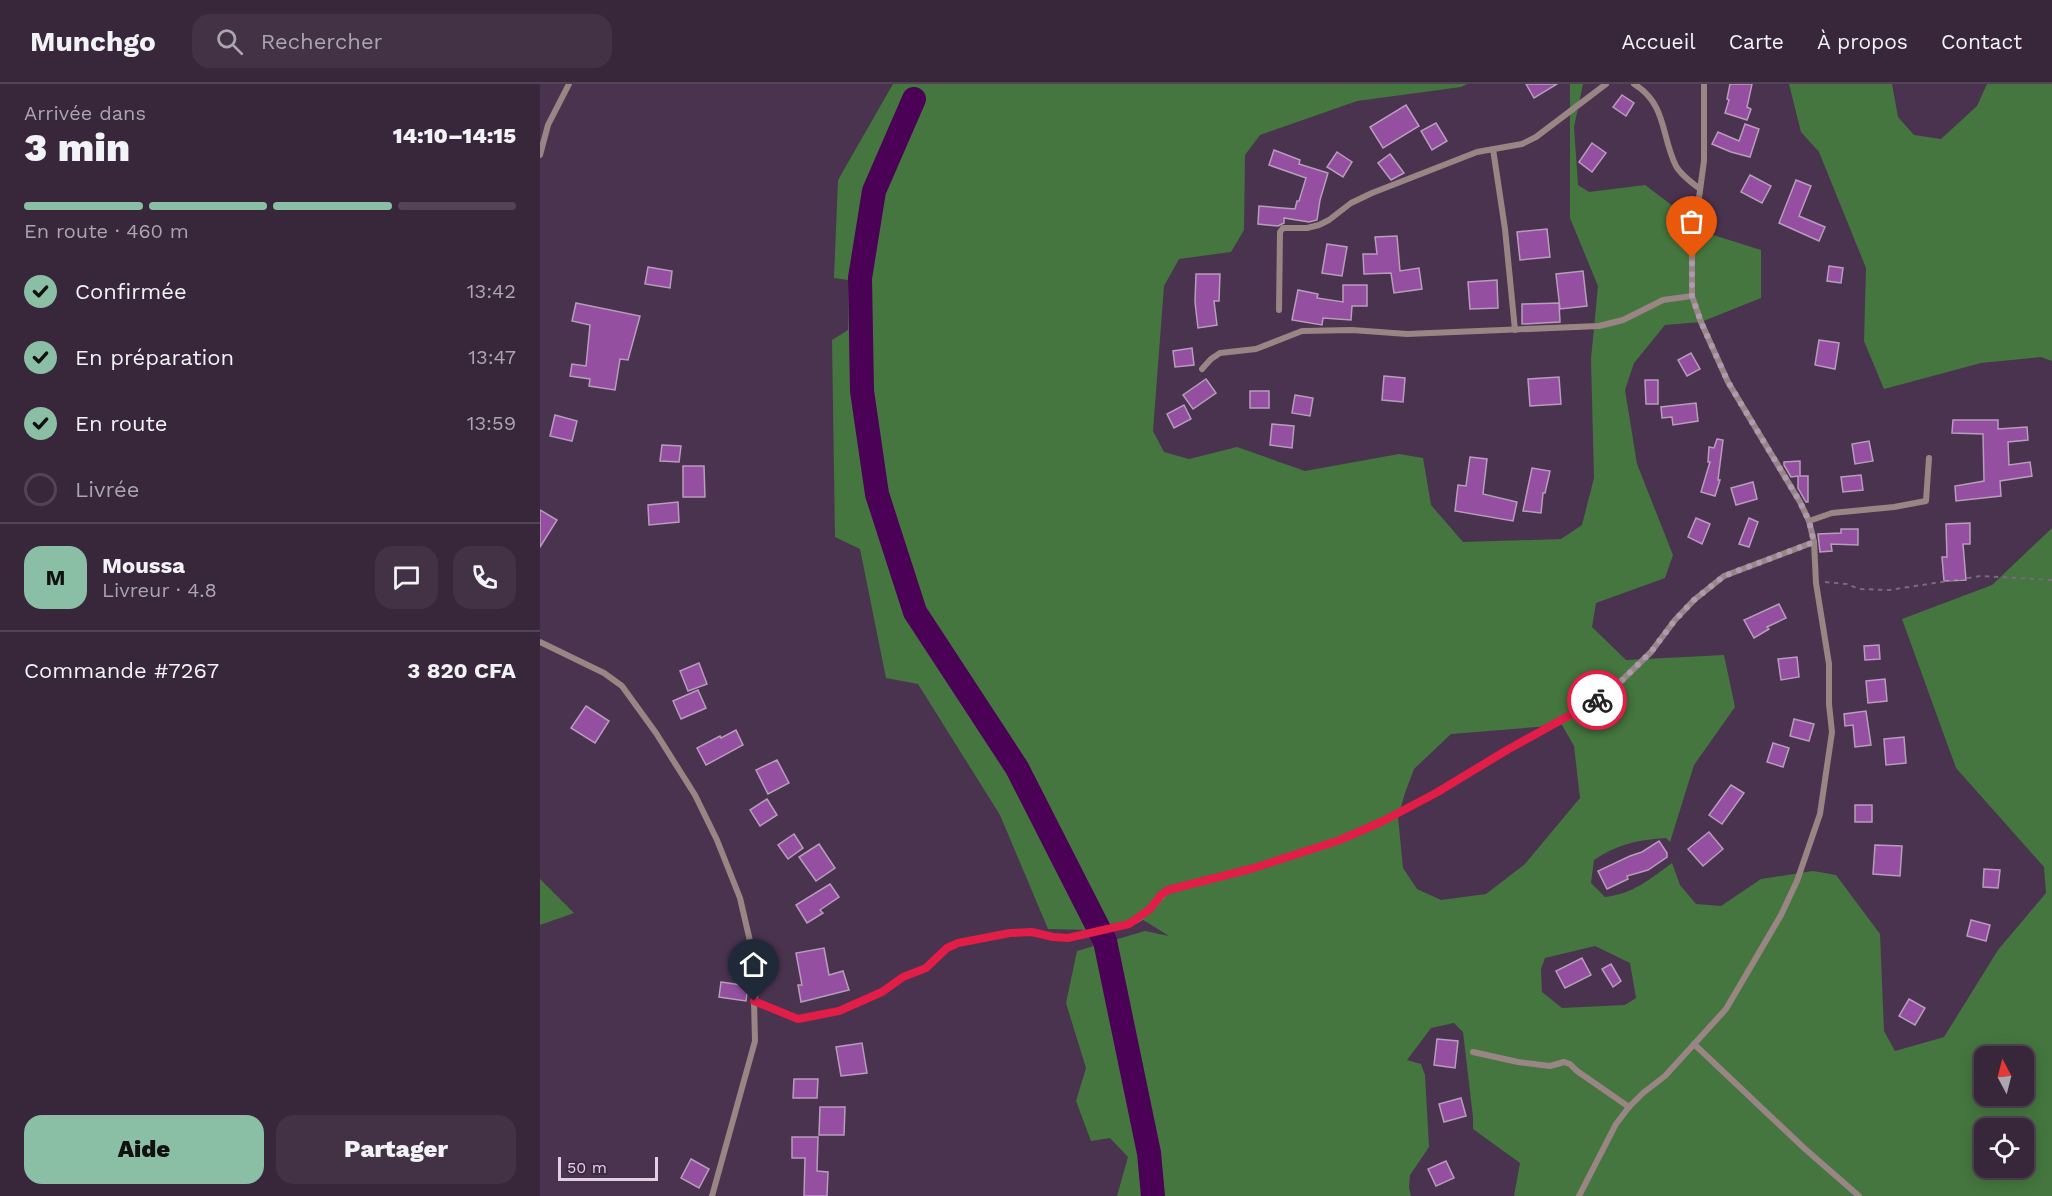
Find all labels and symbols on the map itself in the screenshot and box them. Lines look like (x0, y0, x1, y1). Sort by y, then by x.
pin (1666, 196, 1717, 258)
courier (1567, 670, 1627, 730)
pin (728, 939, 779, 1001)
north arrow (1974, 1046, 2034, 1106)
scale bar (558, 1154, 658, 1182)

